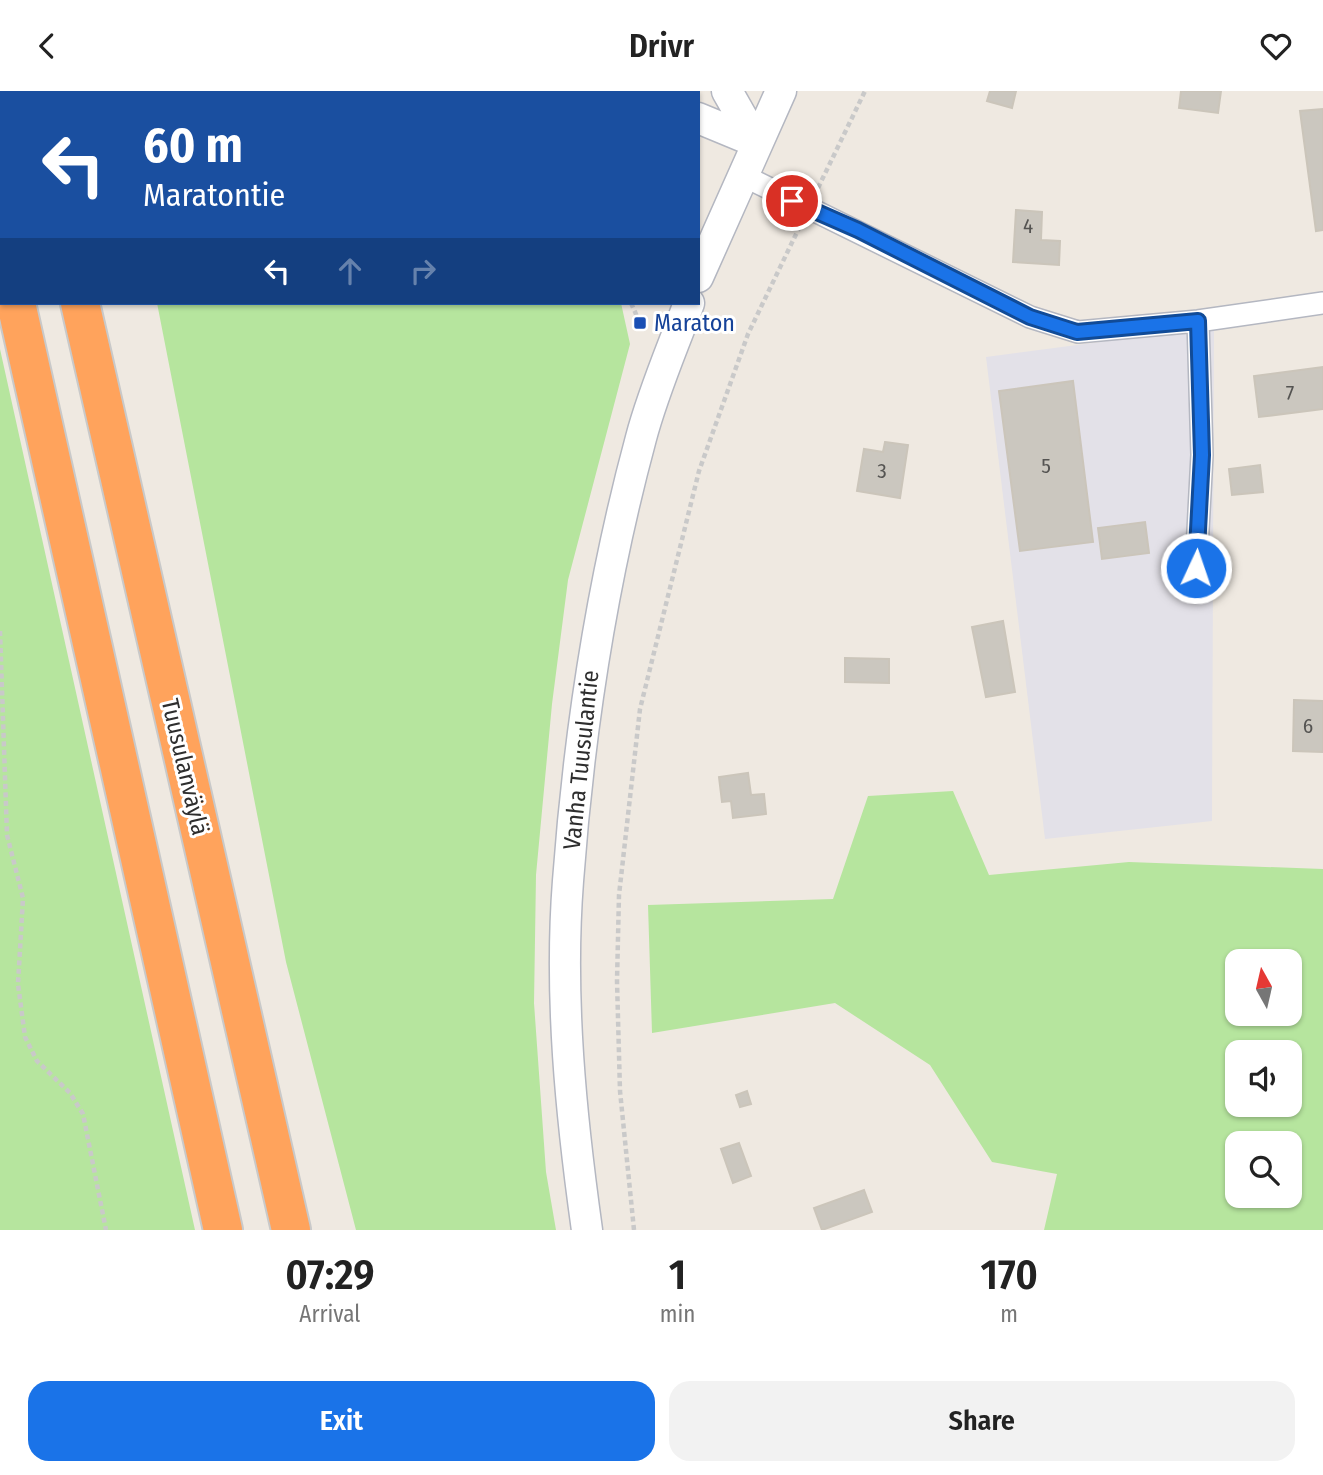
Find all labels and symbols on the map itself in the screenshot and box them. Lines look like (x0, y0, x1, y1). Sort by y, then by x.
pin (762, 171, 822, 231)
house number: 4 (1023, 213, 1033, 239)
place label: Maraton (654, 309, 735, 337)
marker: Maraton (632, 315, 648, 331)
house number: 7 (1286, 380, 1294, 406)
house number: 5 (1041, 453, 1051, 479)
house number: 3 (877, 458, 887, 484)
position arrow (1159, 531, 1233, 605)
street label: Vanha Tuusulantie (558, 669, 604, 851)
street label: Tuusulanväylä (156, 696, 214, 838)
house number: 6 (1303, 713, 1313, 739)
north arrow (1225, 949, 1302, 1025)

